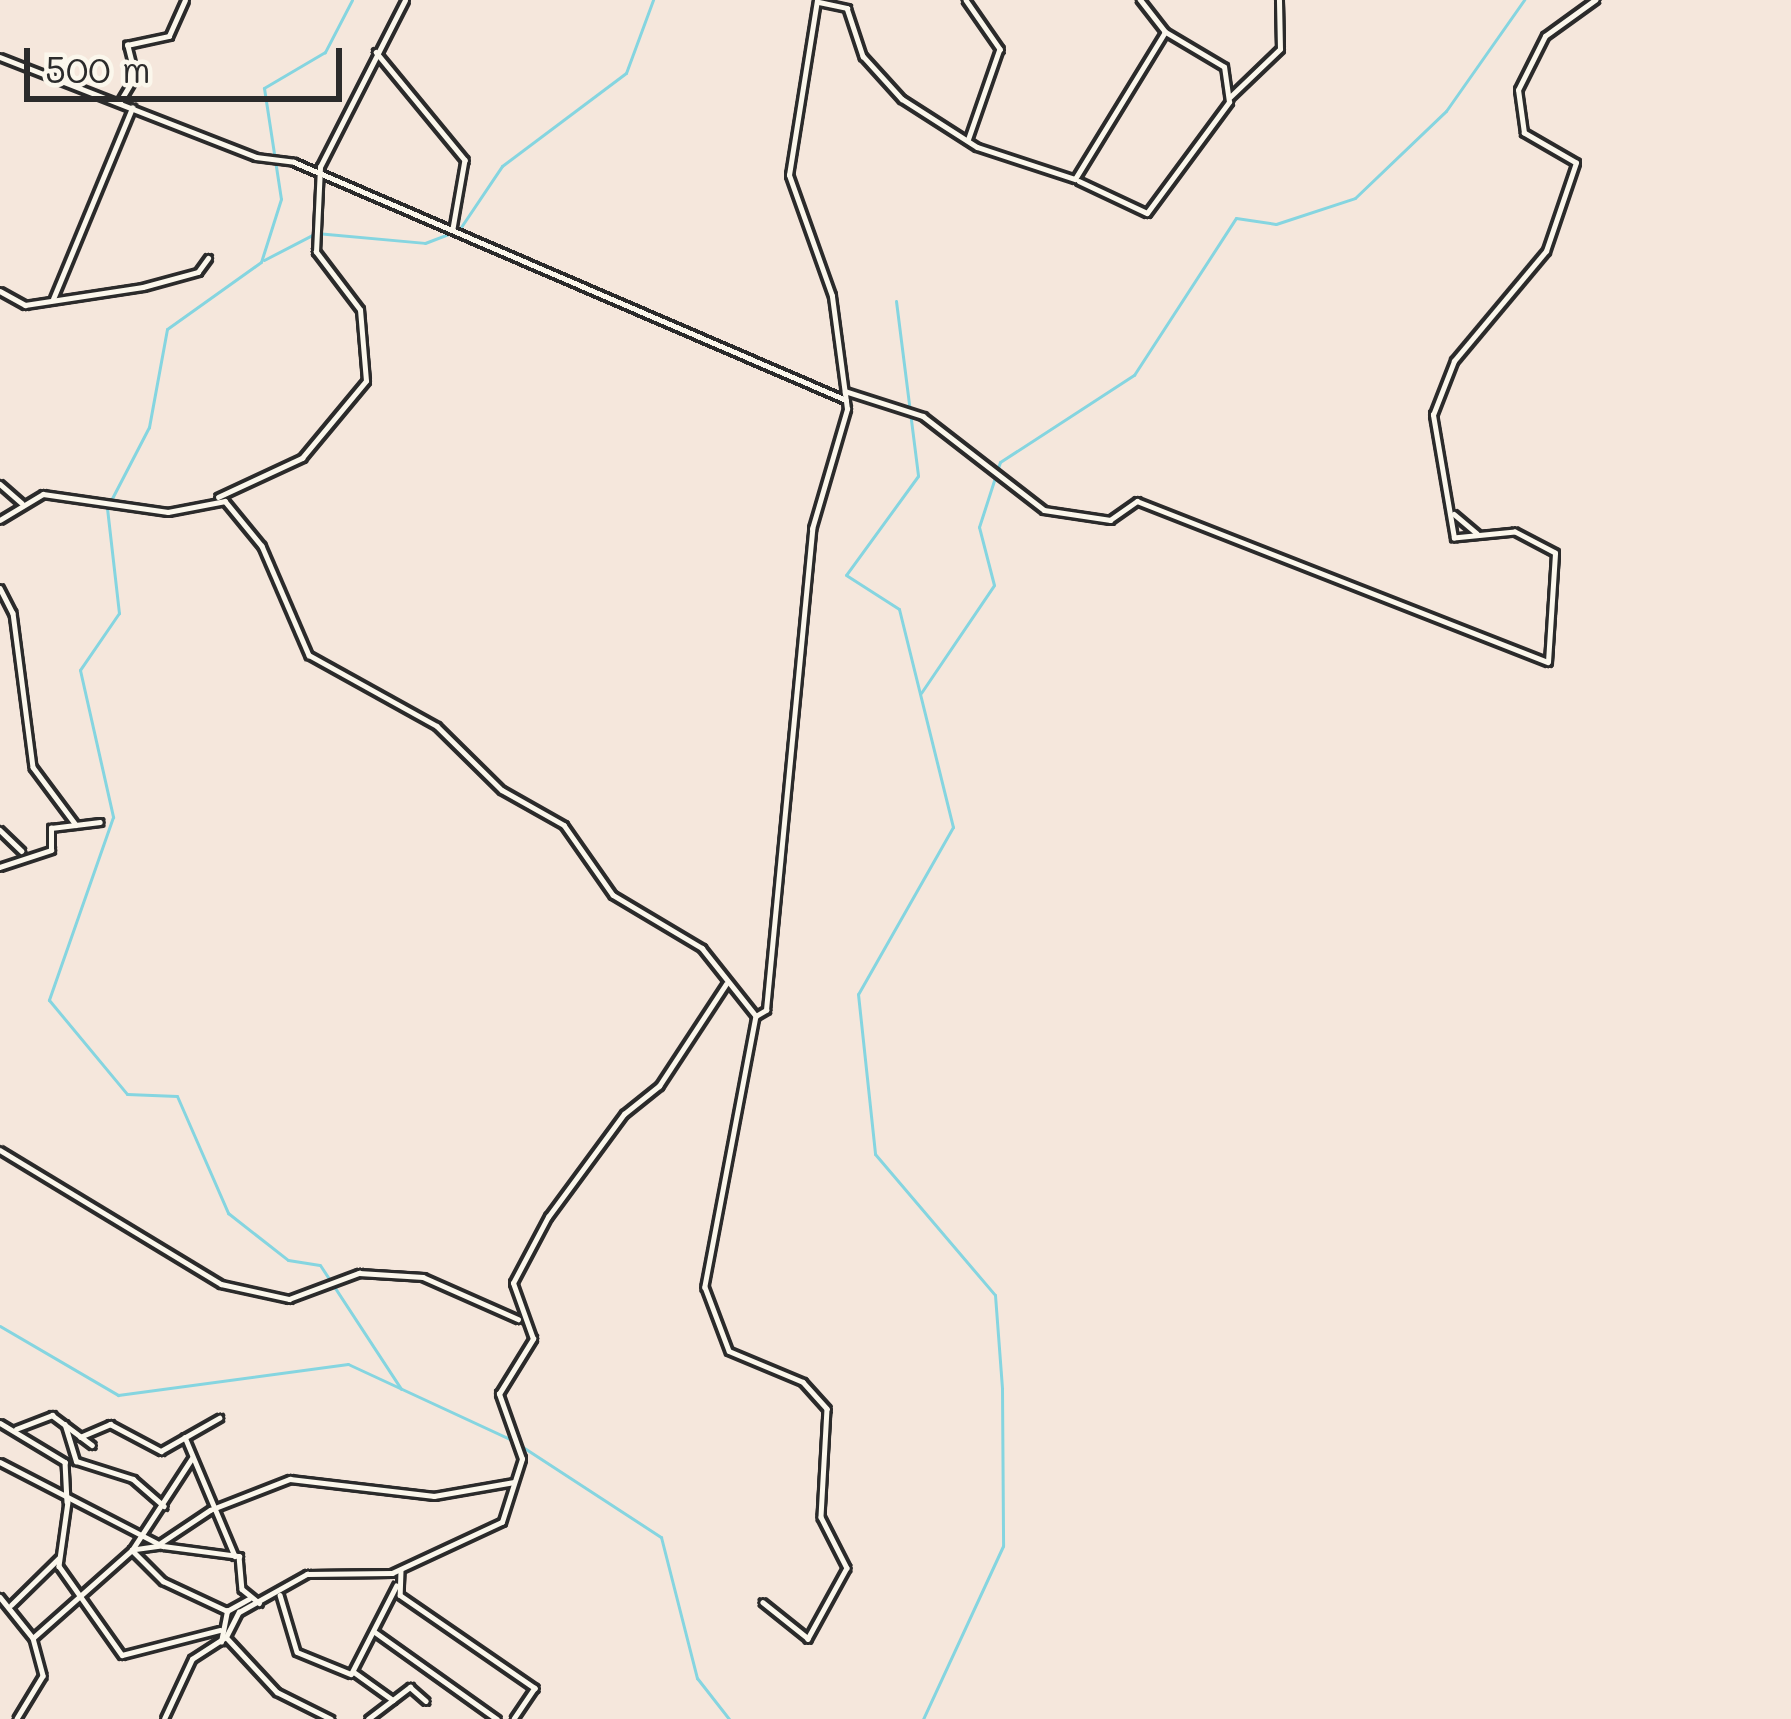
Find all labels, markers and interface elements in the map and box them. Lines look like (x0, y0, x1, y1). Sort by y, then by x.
scale bar (30, 24, 348, 98)
text: 500 m (45, 45, 151, 92)

